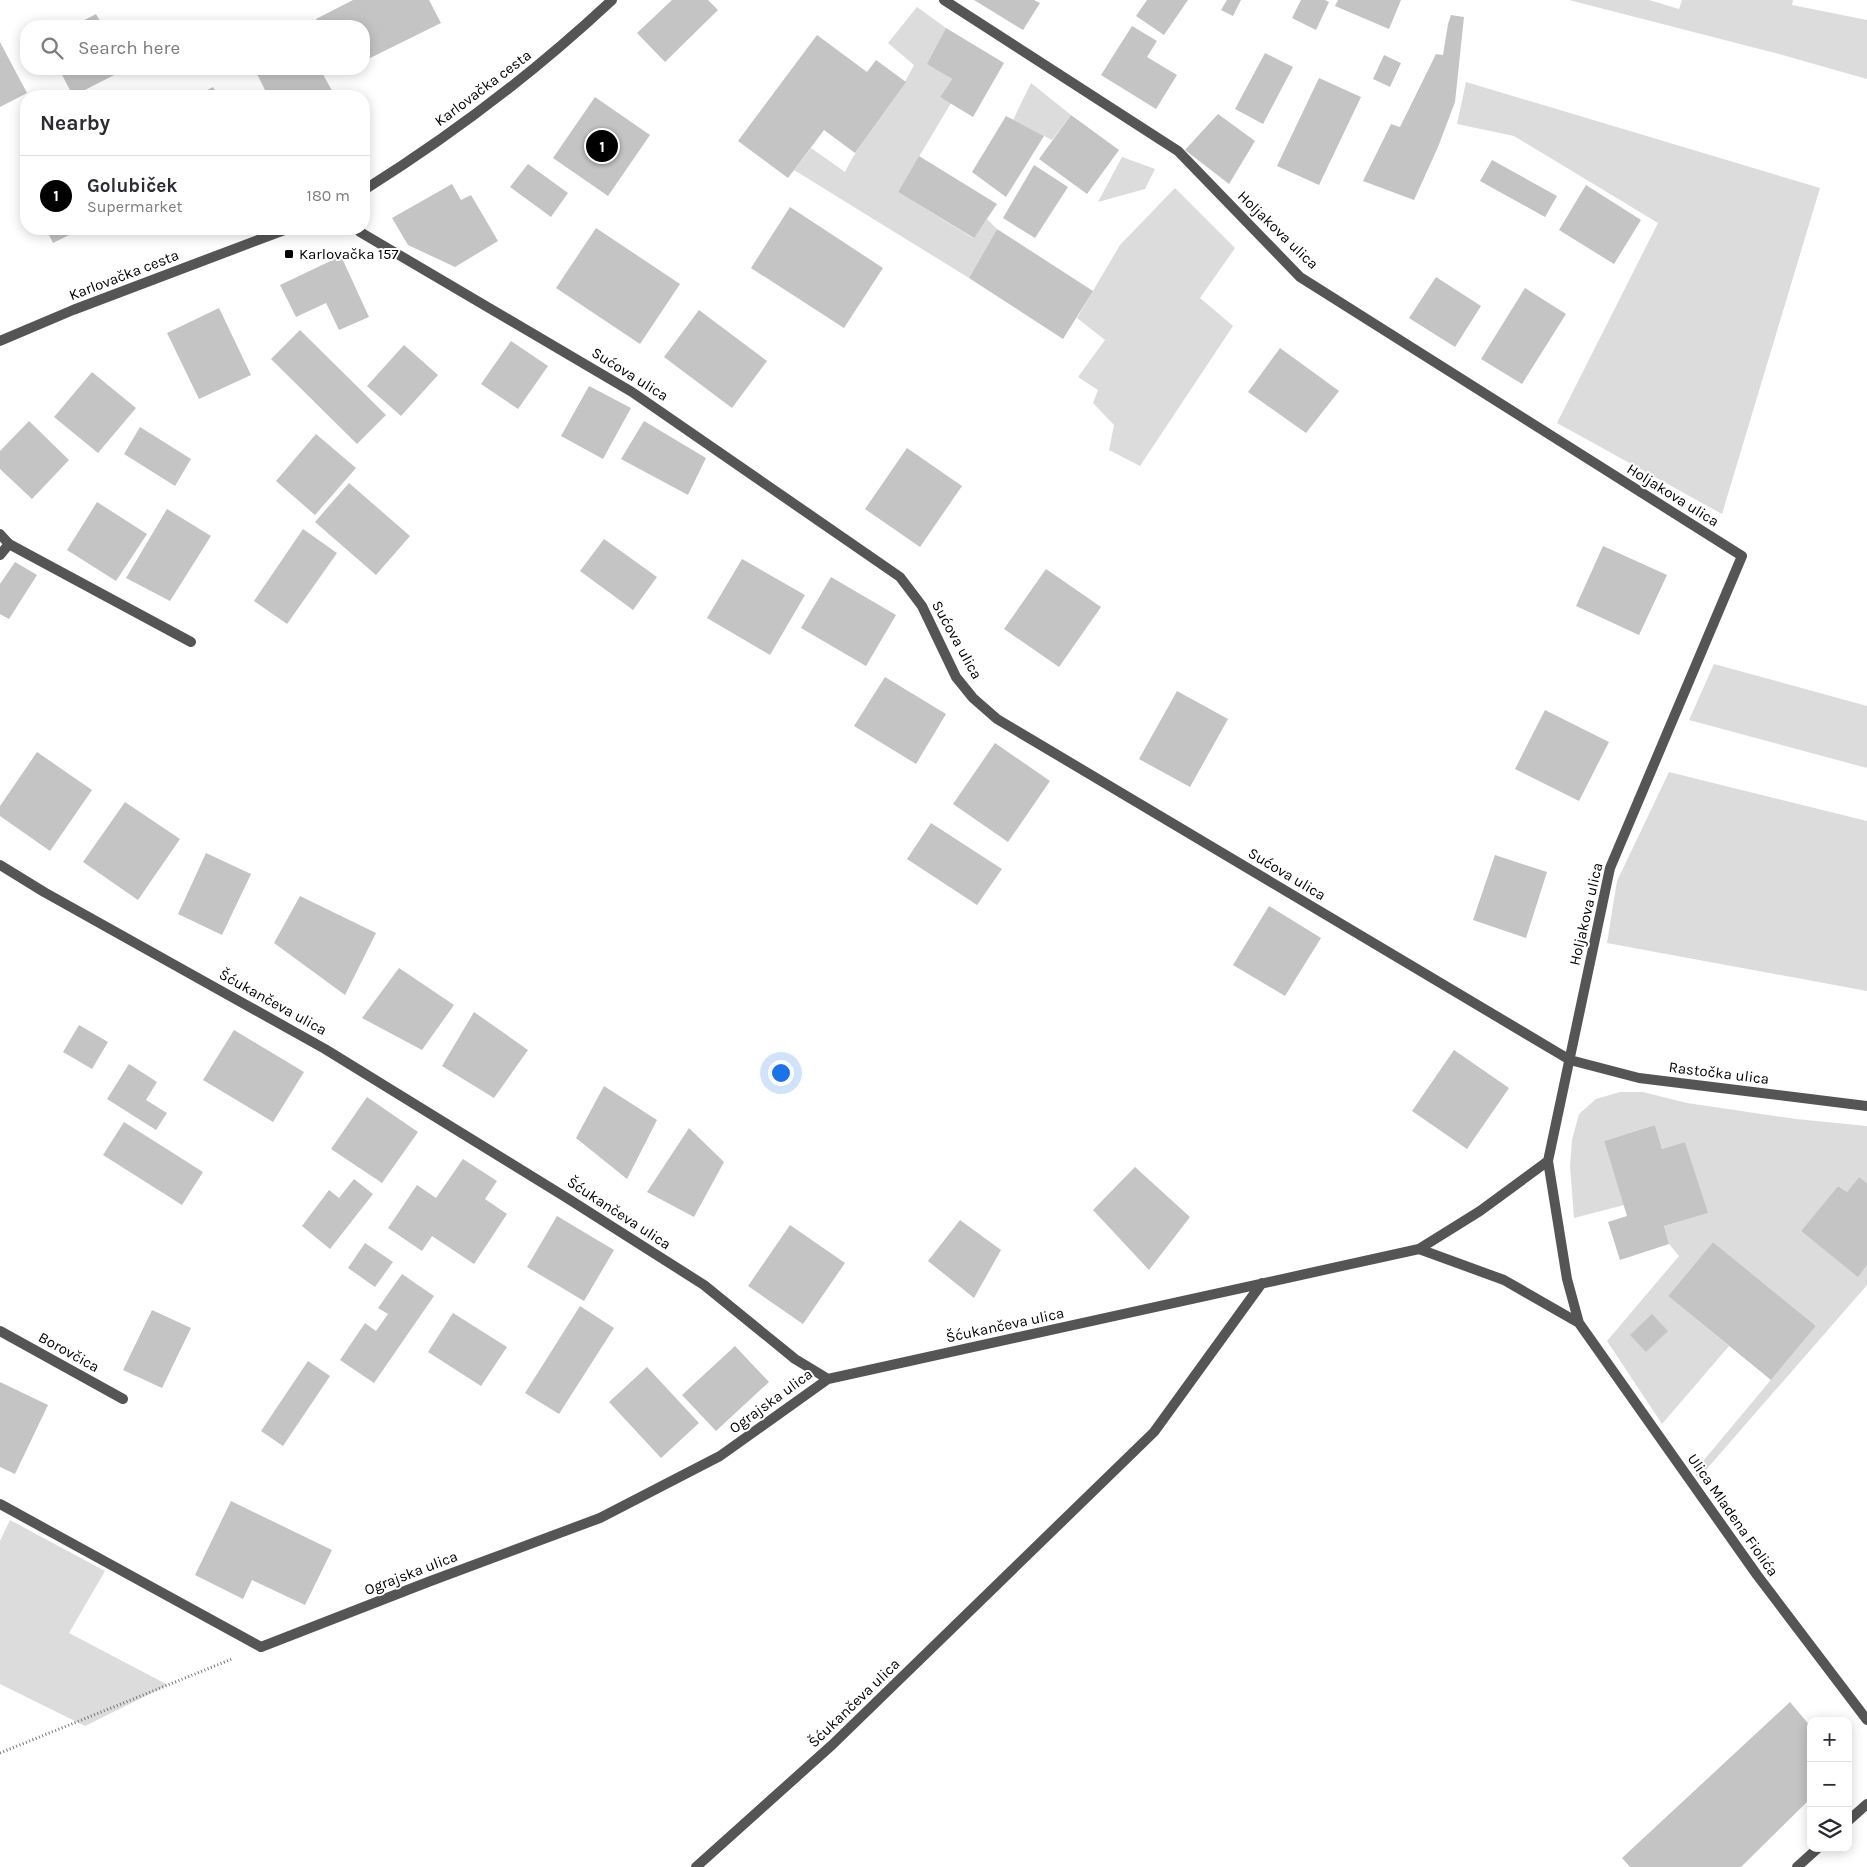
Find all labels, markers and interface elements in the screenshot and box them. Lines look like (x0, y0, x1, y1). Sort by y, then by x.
search box (20, 20, 370, 75)
icon: search (38, 34, 66, 62)
text: Search here (78, 37, 180, 59)
street label: Karlovačka cesta (431, 46, 535, 130)
text: Nearby (40, 111, 110, 135)
pin: 1 (586, 127, 618, 165)
text: Golubiček (87, 175, 178, 197)
text: 1 (53, 186, 59, 205)
text: 180 m (307, 186, 350, 205)
street label: Holjakova ulica (1234, 187, 1322, 273)
text: Supermarket (87, 197, 183, 216)
place label: Karlovačka 157 (299, 245, 398, 263)
street label: Karlovačka cesta (67, 246, 181, 304)
marker: Karlovačka 157 (283, 248, 295, 260)
street label: Sućova ulica (588, 343, 672, 405)
street label: Holjakova ulica (1624, 460, 1722, 530)
street label: Sućova ulica (928, 598, 986, 682)
street label: Sućova ulica (1245, 844, 1329, 904)
street label: Holjakova ulica (1565, 861, 1607, 967)
street label: Šćukančeva ulica (216, 965, 330, 1039)
street label: Rastočka ulica (1668, 1058, 1770, 1088)
your location (768, 1060, 794, 1086)
street label: Šćukančeva ulica (564, 1173, 674, 1253)
street label: Šćukančeva ulica (944, 1304, 1066, 1346)
street label: Borovčica (35, 1328, 103, 1376)
street label: Ograjska ulica (726, 1365, 816, 1437)
street label: Ulica Mladena Fiolića (1684, 1450, 1782, 1580)
street label: Ograjska ulica (362, 1547, 460, 1599)
street label: Šćukančeva ulica (805, 1655, 903, 1751)
map controls (1807, 1717, 1852, 1852)
button: + (1807, 1717, 1852, 1762)
button: − (1807, 1762, 1852, 1807)
button: layers (1807, 1807, 1852, 1852)

